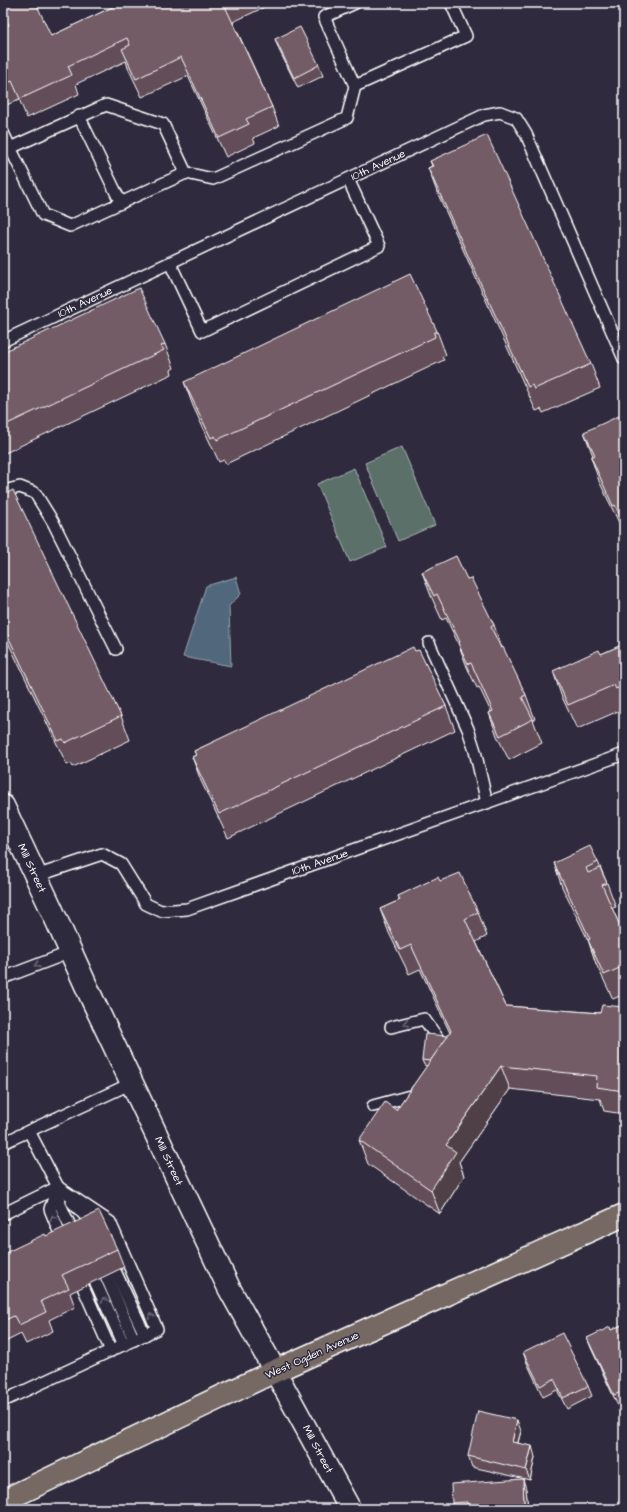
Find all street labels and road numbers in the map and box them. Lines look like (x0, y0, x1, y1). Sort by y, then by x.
street label: 10th Avenue (348, 146, 408, 184)
street label: 10th Avenue (55, 283, 115, 321)
street label: Mill Street (14, 841, 50, 895)
street label: 10th Avenue (290, 845, 350, 879)
street label: Mill Street (151, 1134, 187, 1188)
street label: West Ogden Avenue (263, 1328, 362, 1383)
street label: Mill Street (299, 1422, 337, 1476)

